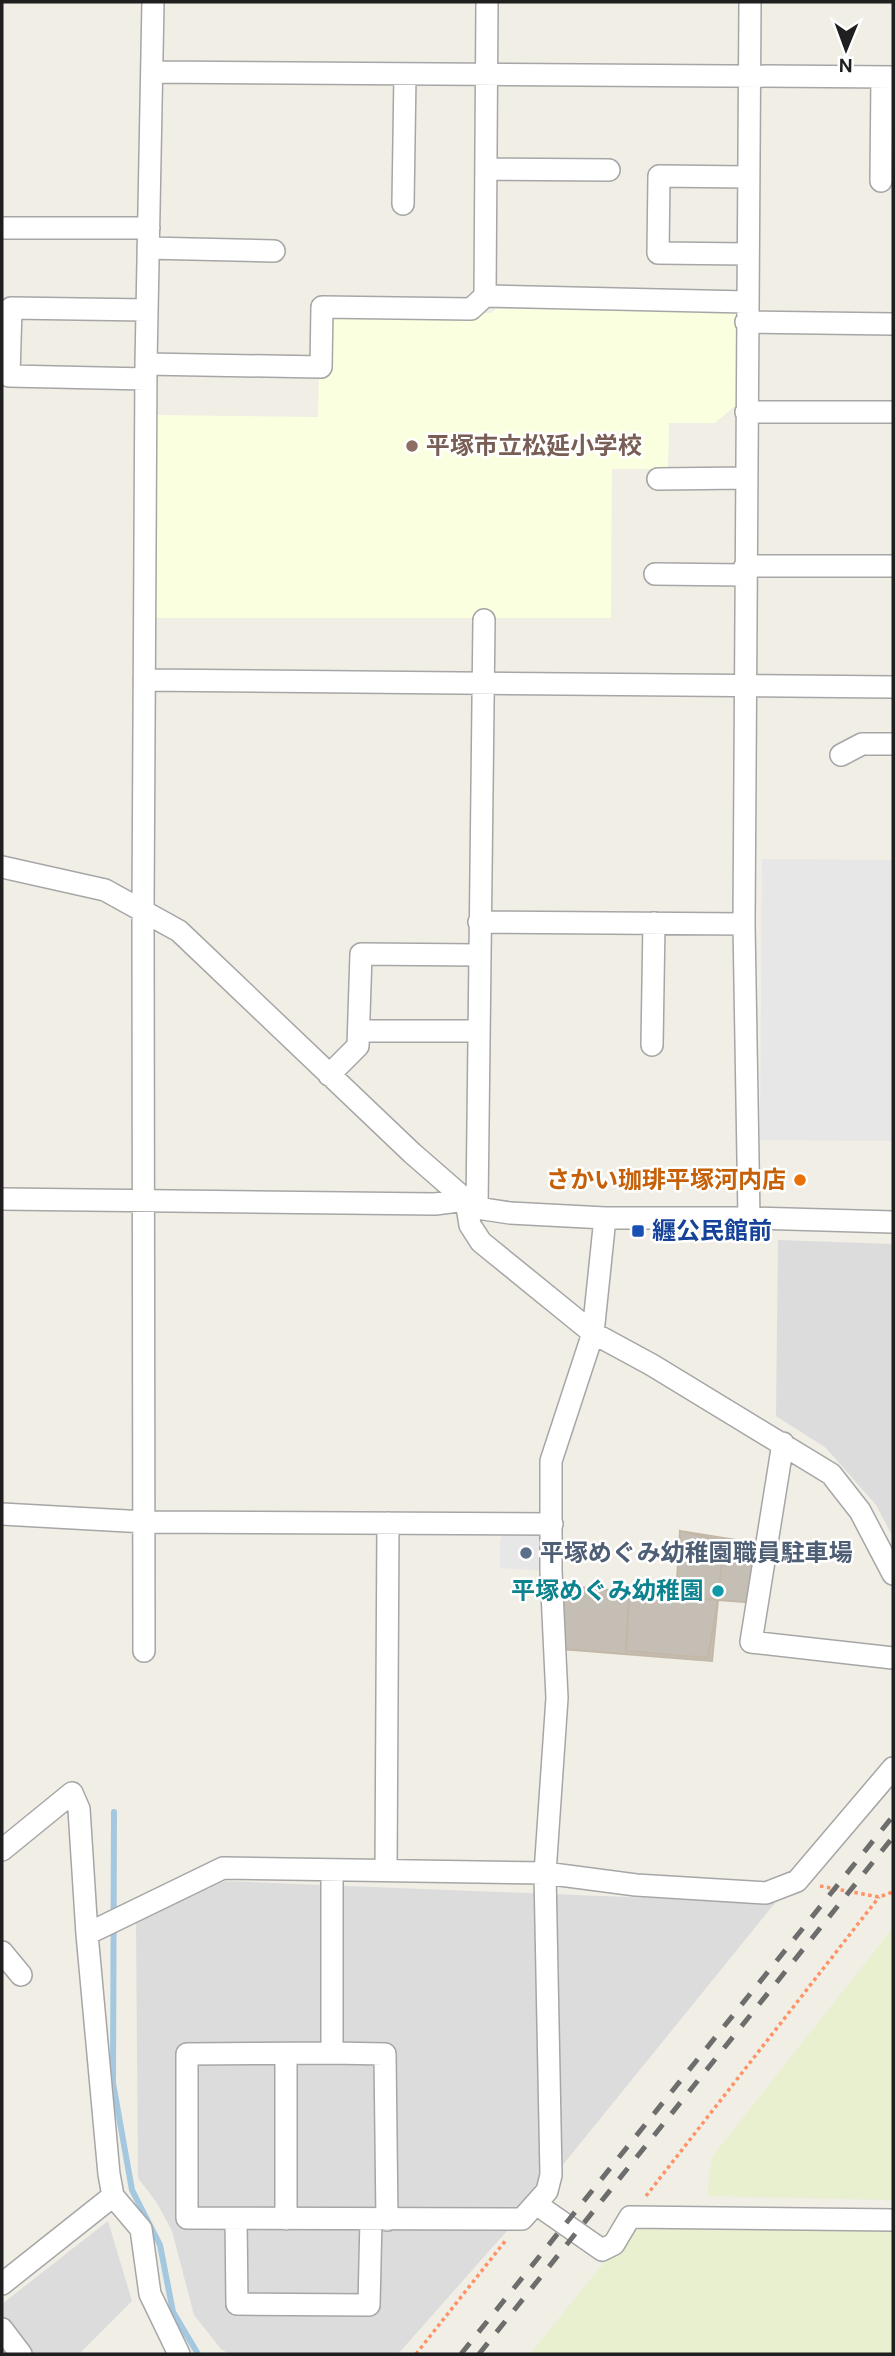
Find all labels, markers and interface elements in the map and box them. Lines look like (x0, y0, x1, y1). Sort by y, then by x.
north arrow (811, 14, 881, 84)
text: N (839, 53, 853, 78)
place label: 平塚市立松延小学校 (426, 430, 642, 461)
marker: 平塚市立松延小学校 (404, 438, 420, 454)
place label: さかい珈琲平塚河内店 (546, 1164, 786, 1195)
marker: さかい珈琲平塚河内店 (792, 1172, 808, 1188)
place label: 纒公民館前 (652, 1215, 772, 1246)
marker: 纒公民館前 (630, 1223, 646, 1239)
place label: 平塚めぐみ幼稚園職員駐車場 (540, 1537, 853, 1568)
marker: 平塚めぐみ幼稚園職員駐車場 (518, 1545, 534, 1561)
place label: 平塚めぐみ幼稚園 (511, 1575, 704, 1606)
marker: 平塚めぐみ幼稚園 (710, 1583, 726, 1599)

